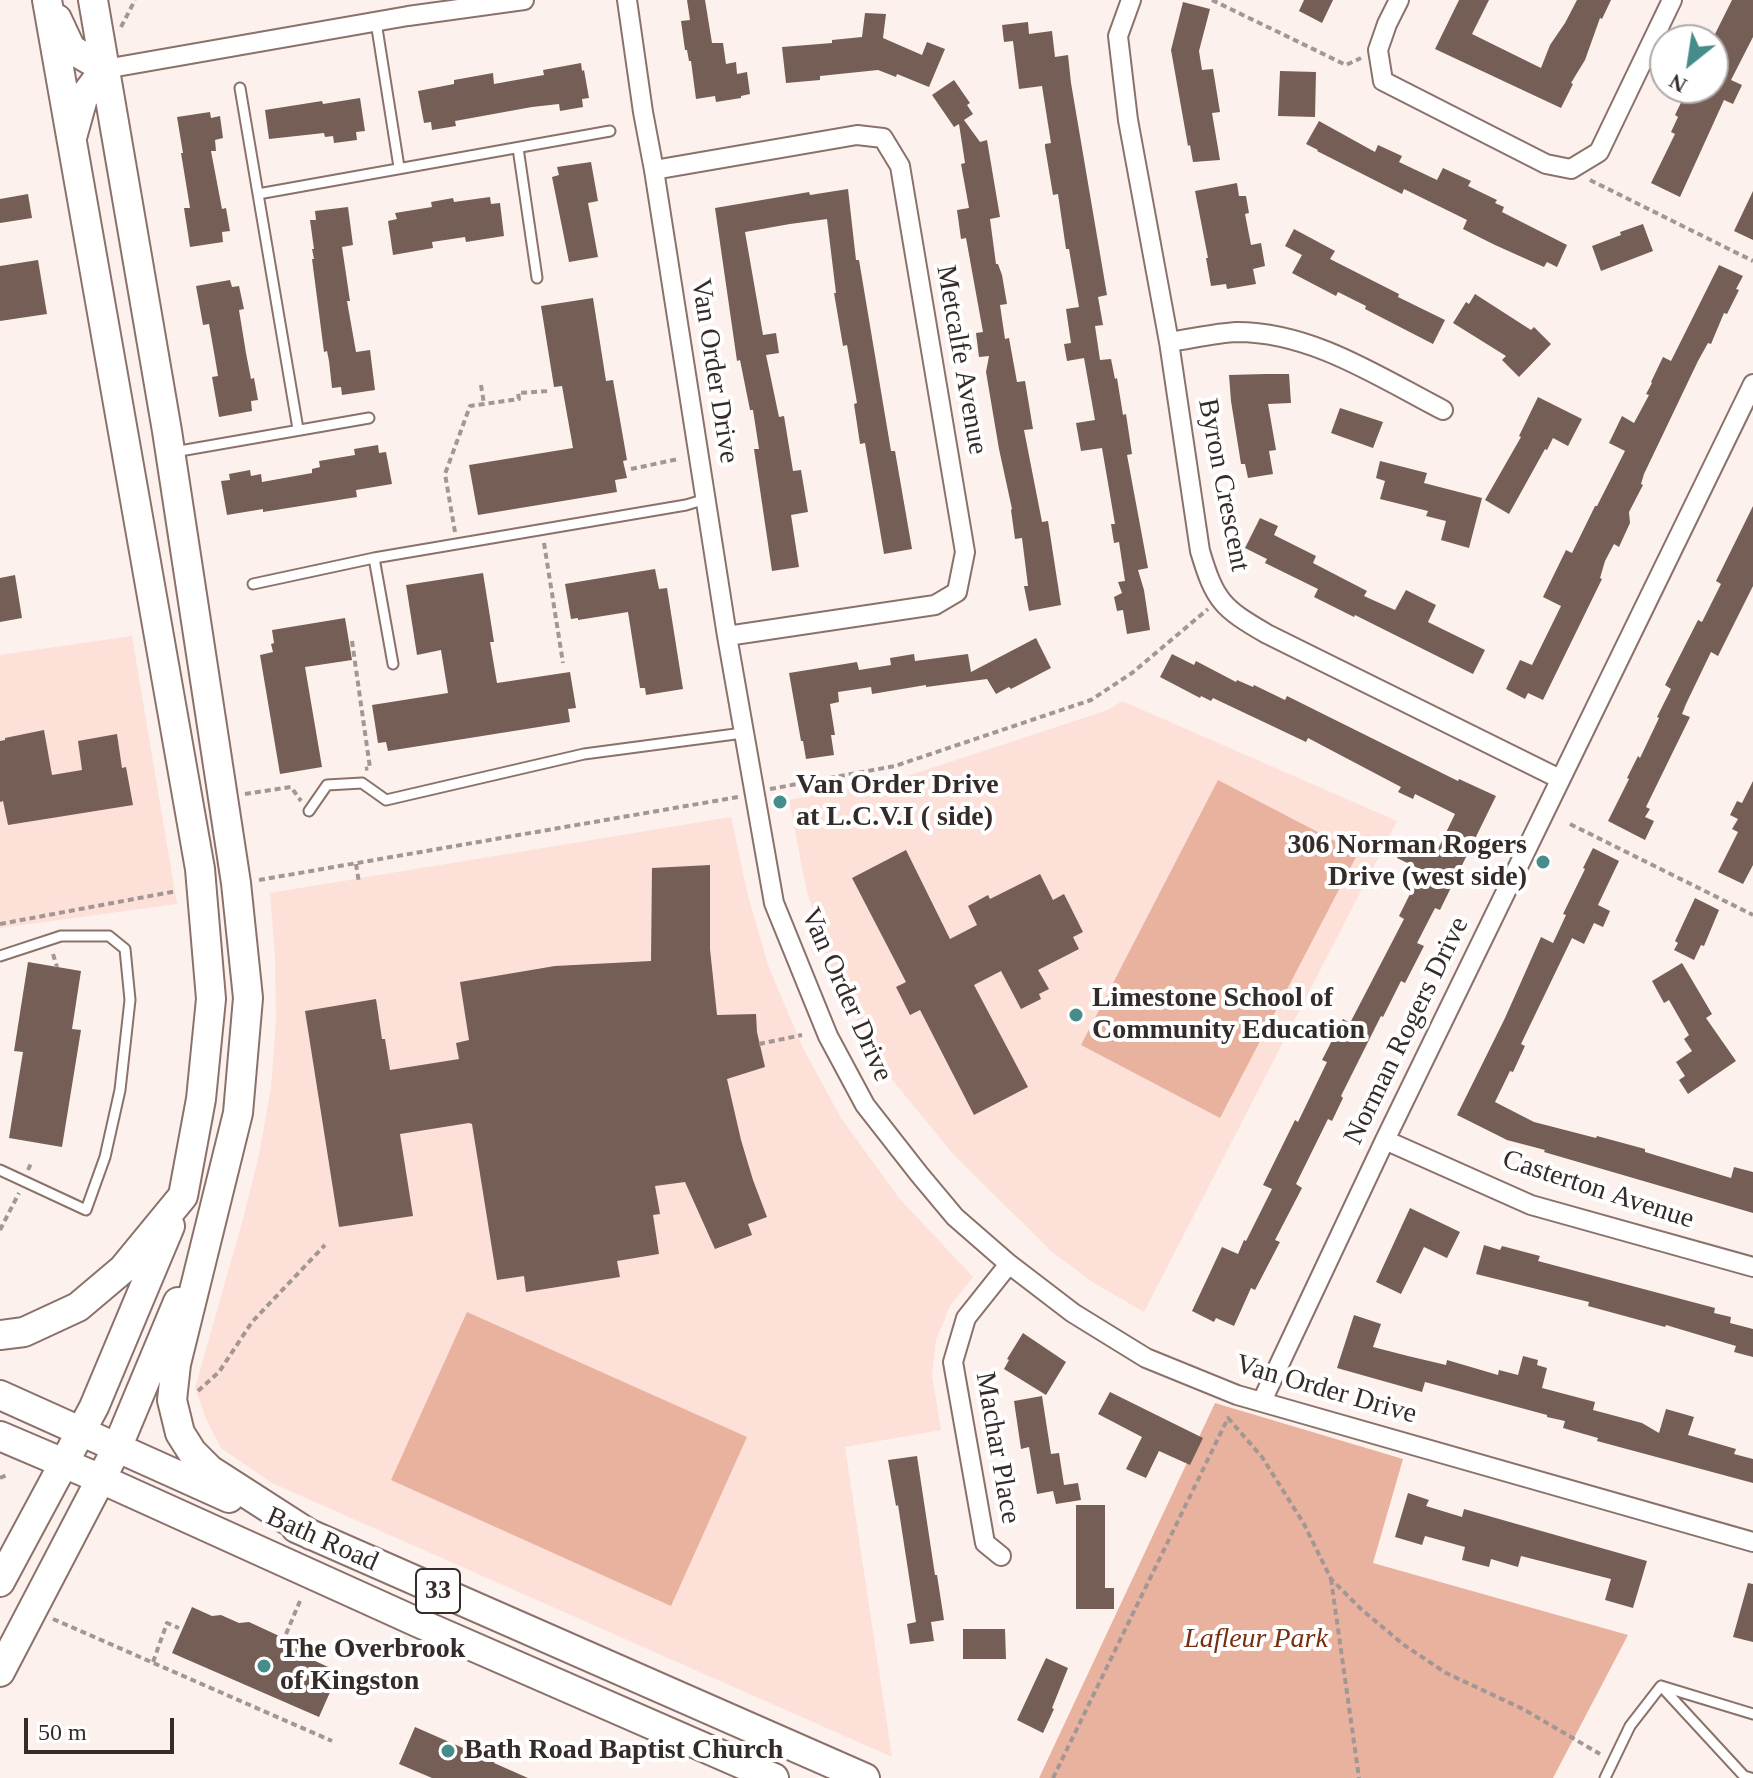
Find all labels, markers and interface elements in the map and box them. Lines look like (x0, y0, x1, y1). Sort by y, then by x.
north arrow (1649, 24, 1729, 104)
text: N (1665, 69, 1691, 98)
street label: Metcalfe Avenue (928, 263, 994, 457)
street label: Van Order Drive (683, 276, 745, 466)
street label: Byron Crescent (1190, 396, 1256, 574)
place label: Van Order Drive at L.C.V.I ( side) (796, 769, 999, 835)
marker: Van Order Drive at L.C.V.I ( side) (771, 793, 789, 811)
place label: 306 Norman Rogers Drive (west side) (1287, 829, 1527, 895)
marker: 306 Norman Rogers Drive (west side) (1534, 853, 1552, 871)
street label: Van Order Drive (793, 903, 899, 1087)
street label: Norman Rogers Drive (1337, 912, 1477, 1150)
place label: Limestone School of Community Education (1092, 982, 1365, 1048)
marker: Limestone School of Community Education (1067, 1006, 1085, 1024)
street label: Casterton Avenue (1498, 1143, 1698, 1237)
street label: Van Order Drive (1232, 1348, 1420, 1432)
street label: Machar Place (967, 1370, 1027, 1526)
street label: Bath Road (261, 1500, 383, 1580)
road number: 33 (416, 1569, 460, 1613)
park label: Lafleur Park (1184, 1623, 1328, 1657)
place label: The Overbrook of Kingston (280, 1633, 465, 1699)
marker: The Overbrook of Kingston (255, 1657, 273, 1675)
scale bar (28, 1702, 178, 1752)
text: 50 m (38, 1719, 87, 1745)
place label: Bath Road Baptist Church (464, 1734, 783, 1768)
marker: Bath Road Baptist Church (439, 1742, 457, 1760)

